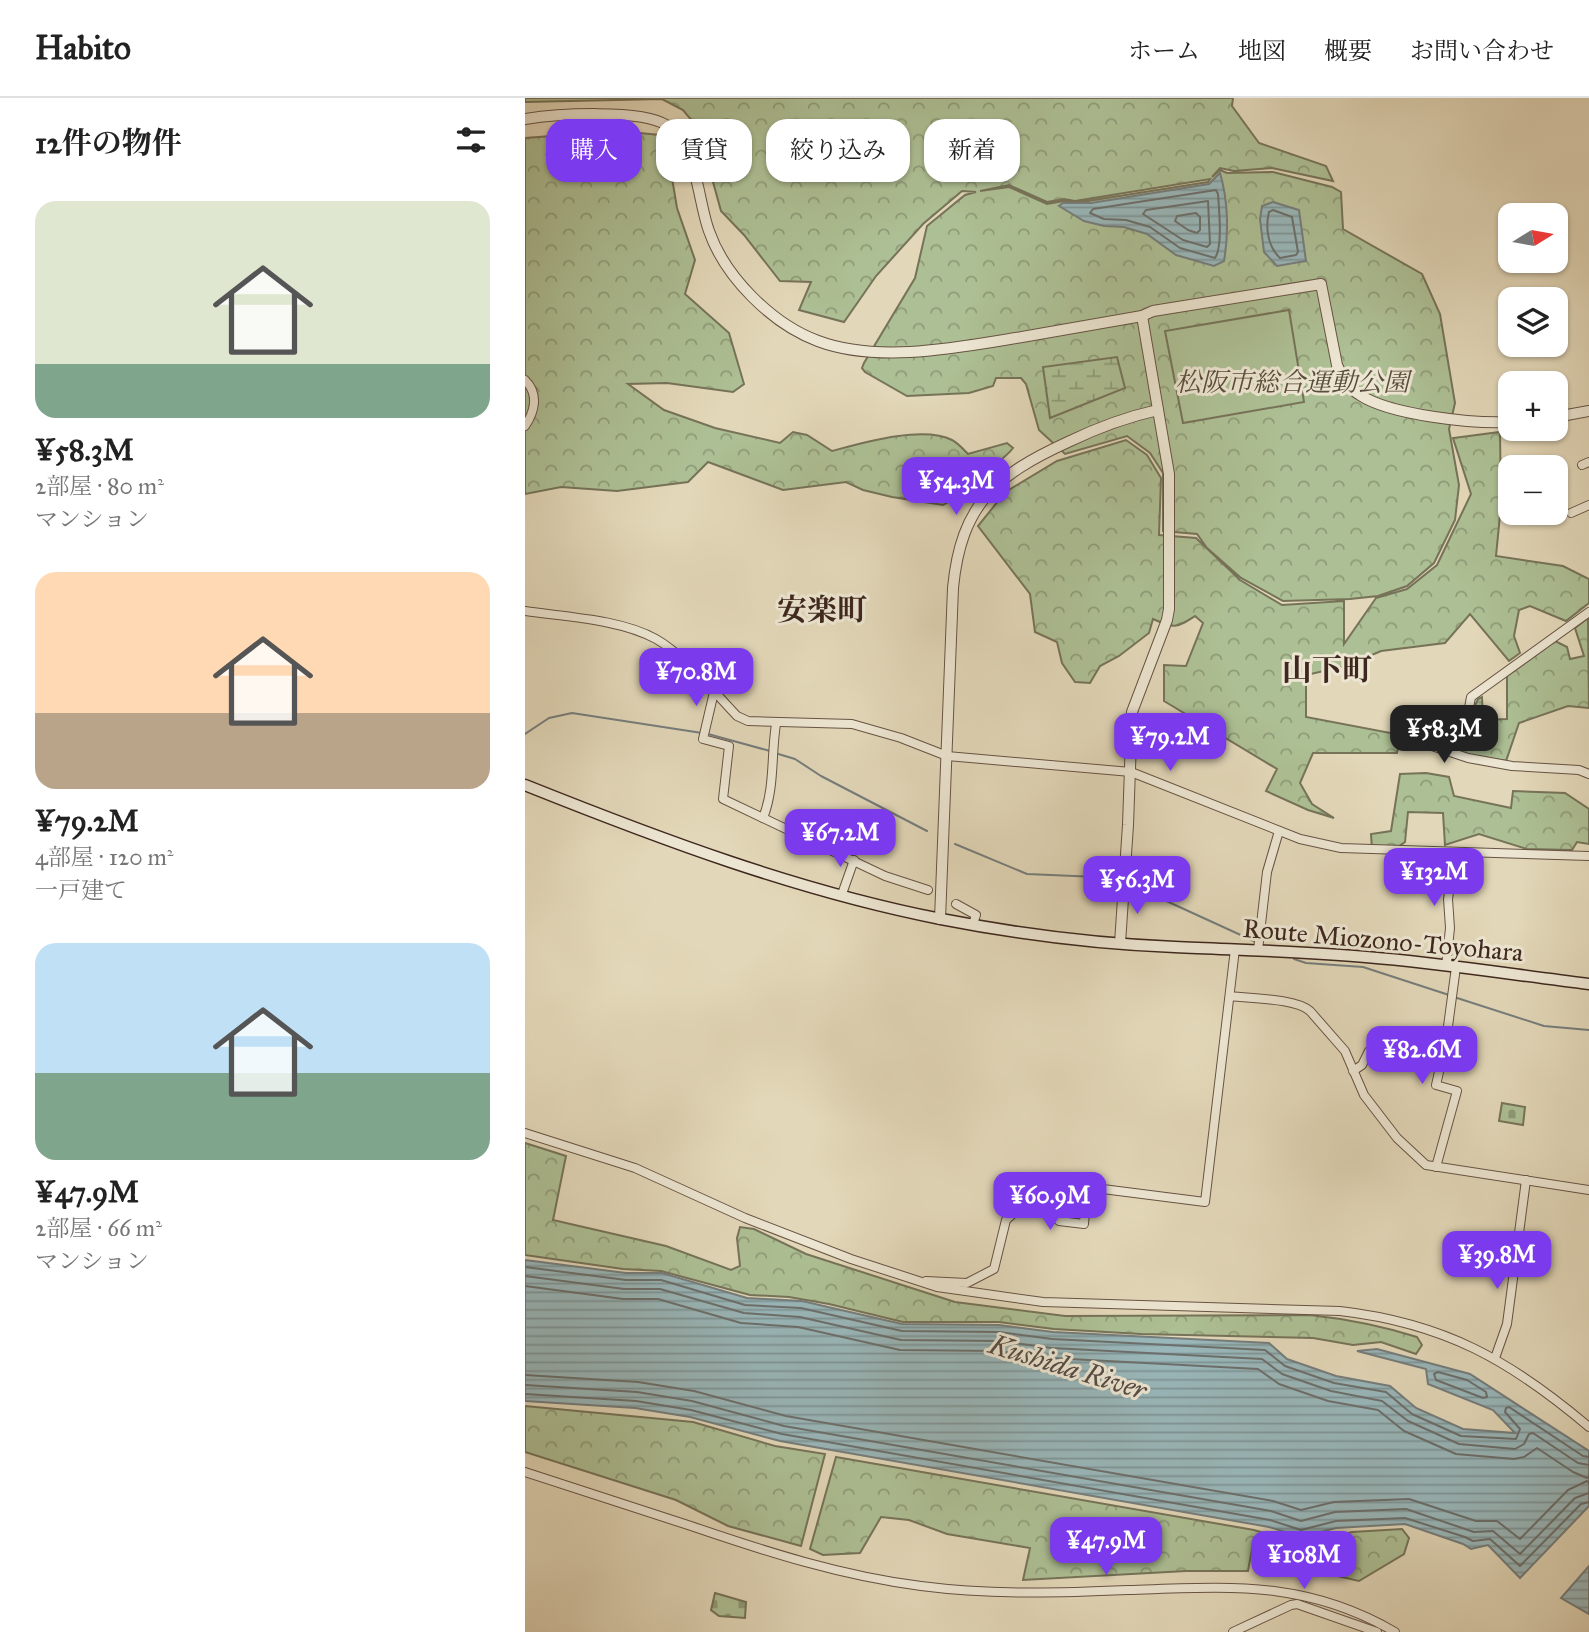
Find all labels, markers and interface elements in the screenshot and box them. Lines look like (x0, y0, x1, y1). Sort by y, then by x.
text: Habito (35, 28, 131, 68)
text: ホーム (1128, 36, 1200, 66)
text: 地図 (1238, 36, 1286, 66)
text: 概要 (1324, 36, 1372, 66)
text: お問い合わせ (1410, 36, 1554, 66)
chip: 購入 (546, 119, 642, 182)
chip: 賃貸 (656, 119, 752, 182)
chip: 絞り込み (766, 119, 910, 182)
chip: 新着 (924, 119, 1020, 182)
icon: filters (452, 121, 490, 159)
text: 12件の物件 (35, 125, 182, 161)
north arrow (1498, 203, 1568, 273)
map controls (1498, 203, 1568, 525)
icon: home (200, 247, 326, 373)
button: layers (1498, 287, 1568, 357)
park label: 松阪市総合運動公園 (1175, 366, 1413, 398)
button: + (1498, 371, 1568, 441)
text: ¥58.3M (35, 432, 134, 468)
button: − (1498, 455, 1568, 525)
pin: ¥54.3M (899, 458, 1013, 517)
text: ¥54.3M (918, 466, 994, 494)
text: 2部屋 · 80 m² (35, 472, 164, 500)
text: マンション (35, 505, 149, 533)
district label: 安楽町 (777, 592, 867, 628)
icon: home (200, 618, 326, 744)
pin: ¥70.8M (639, 648, 753, 708)
district label: 山下町 (1282, 652, 1372, 688)
text: ¥70.8M (655, 657, 737, 685)
pin: ¥58.3M (1387, 706, 1501, 765)
pin: ¥79.2M (1113, 714, 1227, 773)
text: ¥58.3M (1406, 714, 1482, 742)
text: ¥79.2M (1130, 722, 1210, 750)
text: ¥79.2M (35, 803, 139, 839)
pin: ¥67.2M (783, 810, 897, 869)
text: ¥67.2M (801, 818, 879, 846)
text: 4部屋 · 120 m² (35, 843, 174, 871)
pin: ¥132M (1385, 848, 1483, 908)
pin: ¥56.3M (1080, 856, 1194, 916)
text: ¥132M (1400, 857, 1468, 885)
text: ¥56.3M (1099, 865, 1175, 893)
text: 一戸建て (35, 876, 127, 904)
street label: Route Miozono-Toyohara (1241, 912, 1525, 968)
icon: home (200, 989, 326, 1115)
pin: ¥82.6M (1365, 1026, 1479, 1086)
text: ¥82.6M (1382, 1035, 1462, 1063)
pin: ¥60.9M (993, 1172, 1107, 1232)
text: ¥47.9M (35, 1174, 139, 1210)
text: ¥60.9M (1009, 1181, 1091, 1209)
text: 2部屋 · 66 m² (35, 1214, 162, 1242)
pin: ¥39.8M (1440, 1232, 1554, 1291)
text: ¥39.8M (1458, 1240, 1536, 1268)
text: マンション (35, 1247, 149, 1275)
water label: Kushida River (983, 1326, 1152, 1408)
pin: ¥47.9M (1049, 1518, 1163, 1577)
text: ¥47.9M (1066, 1526, 1146, 1554)
pin: ¥108M (1255, 1532, 1353, 1591)
text: ¥108M (1267, 1540, 1341, 1568)

